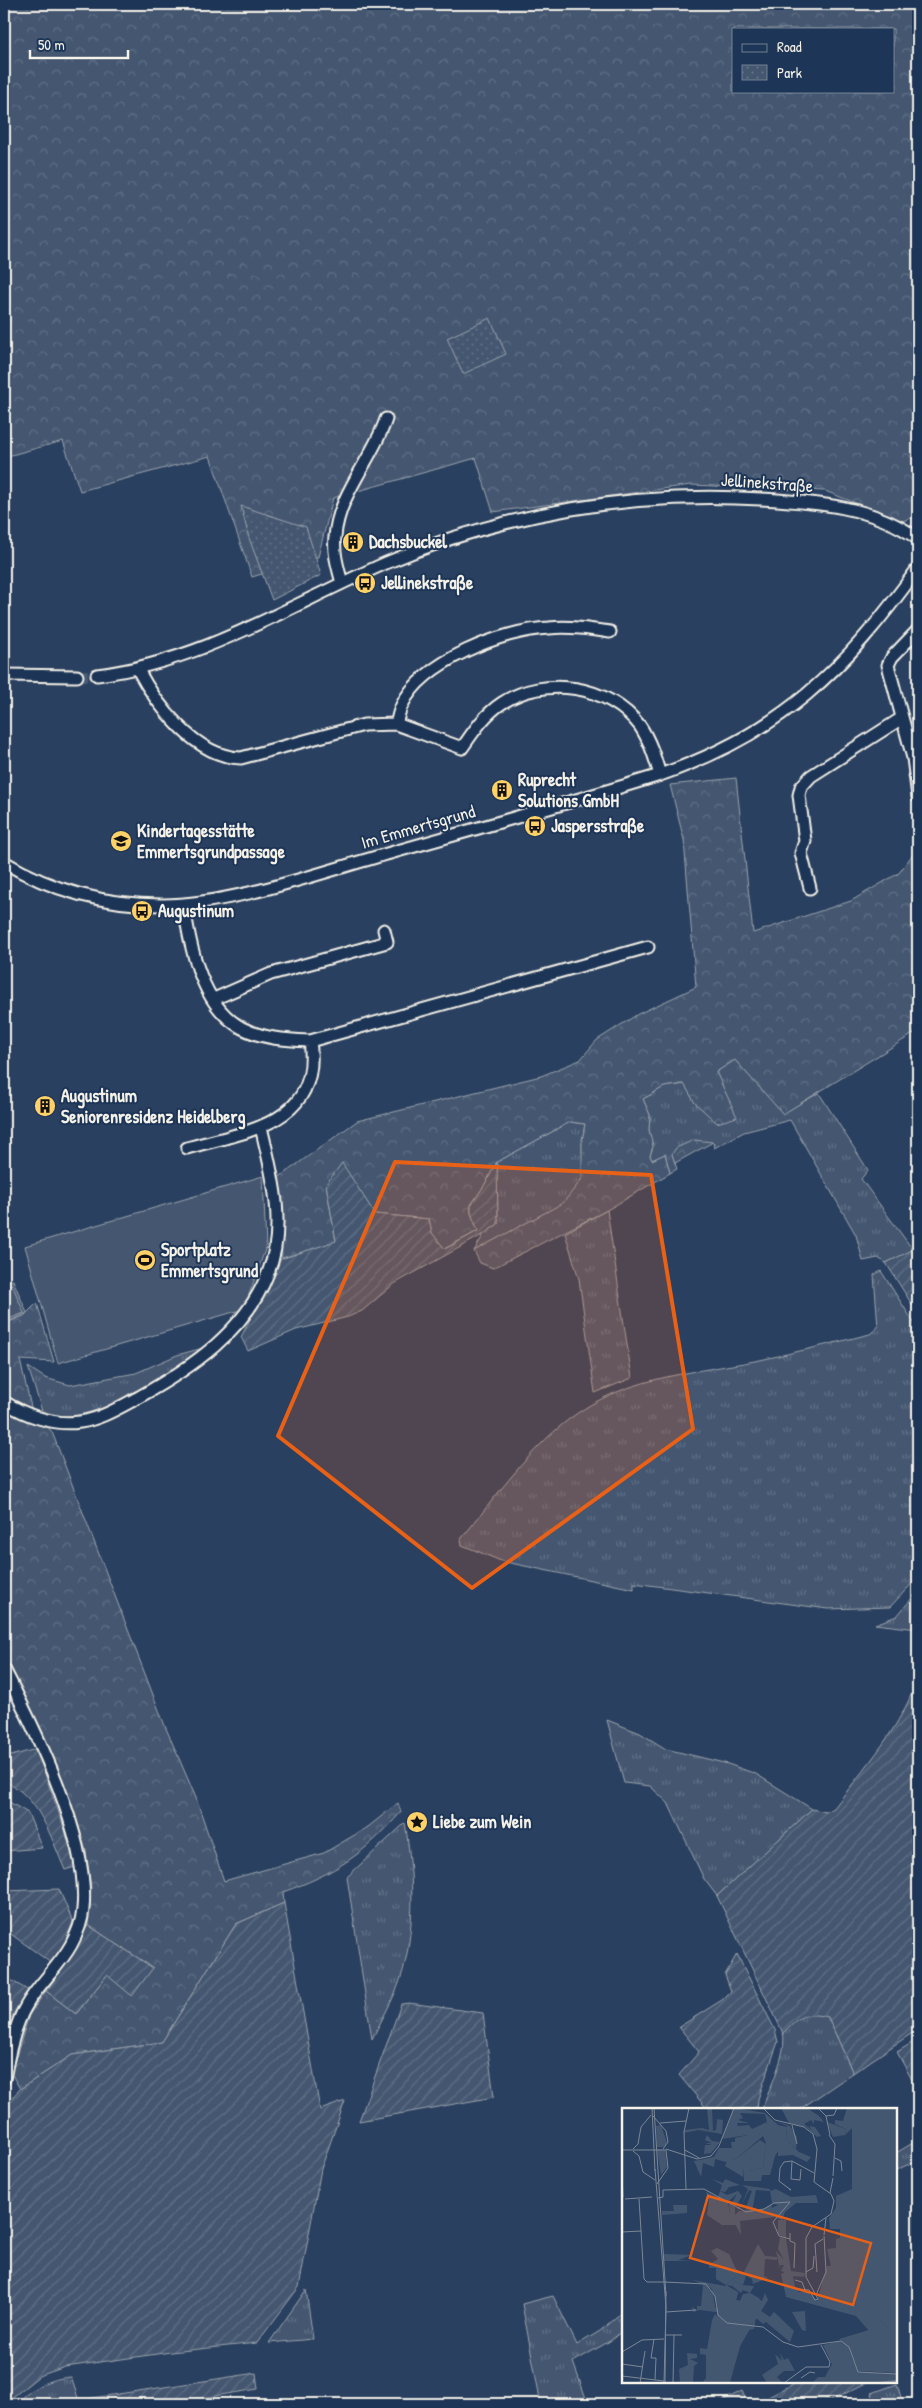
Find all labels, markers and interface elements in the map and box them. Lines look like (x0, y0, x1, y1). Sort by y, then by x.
scale bar (30, 28, 128, 60)
legend (732, 28, 894, 92)
text: 50 m (38, 34, 65, 55)
text: Road (777, 36, 802, 57)
text: Park (777, 62, 802, 83)
street label: Jellinekstraße (720, 467, 814, 498)
place label: Dachsbuckel (369, 529, 448, 554)
building icon: Dachsbuckel (341, 530, 365, 554)
place label: Jellinekstraße (381, 570, 474, 596)
bus stop icon: Jellinekstraße (353, 571, 377, 595)
place label: Ruprecht Solutions GmbH (518, 767, 619, 813)
building icon: Ruprecht Solutions GmbH (490, 778, 514, 802)
street label: Im Emmertsgrund (358, 798, 478, 855)
place label: Jaspersstraße (551, 813, 645, 839)
bus stop icon: Jaspersstraße (523, 814, 547, 838)
place label: Kindertagesstätte Emmertsgrundpassage (137, 818, 286, 865)
school or university icon: Kindertagesstätte Emmertsgrundpassage (109, 829, 133, 853)
place label: Augustinum (158, 898, 234, 924)
bus stop icon: Augustinum (130, 899, 154, 923)
place label: Augustinum Seniorenresidenz Heidelberg (61, 1083, 245, 1130)
building icon: Augustinum Seniorenresidenz Heidelberg (33, 1094, 57, 1118)
place label: Sportplatz Emmertsgrund (161, 1237, 258, 1284)
sports icon: Sportplatz Emmertsgrund (133, 1248, 157, 1272)
place label: Liebe zum Wein (433, 1809, 531, 1834)
place icon: Liebe zum Wein (405, 1810, 429, 1834)
inset map (622, 2108, 897, 2383)

